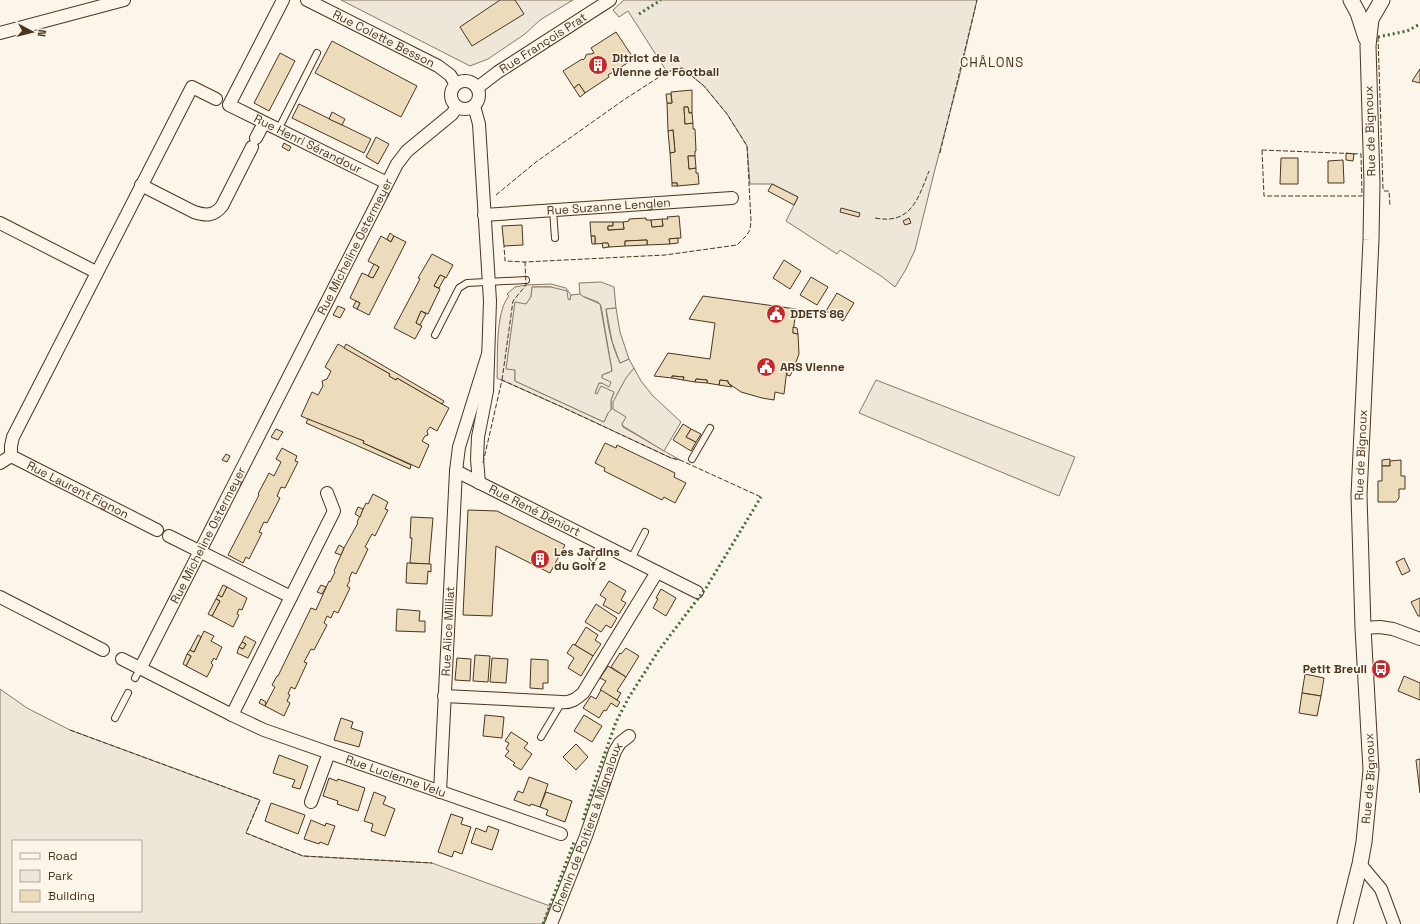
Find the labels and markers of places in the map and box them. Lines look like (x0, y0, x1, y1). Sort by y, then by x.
place label: Ditrict de la Vienne de Football (612, 50, 719, 80)
building icon: Ditrict de la Vienne de Football (587, 54, 609, 76)
public building icon: DDETS 86 (765, 303, 787, 325)
place label: DDETS 86 (790, 306, 844, 322)
public building icon: ARS Vienne (755, 356, 777, 378)
place label: ARS Vienne (780, 359, 845, 375)
place label: Les Jardins du Golf 2 (554, 544, 620, 574)
building icon: Les Jardins du Golf 2 (529, 548, 551, 570)
bus stop icon: Petit Breuil (1370, 658, 1392, 680)
place label: Petit Breuil (1303, 661, 1367, 677)

